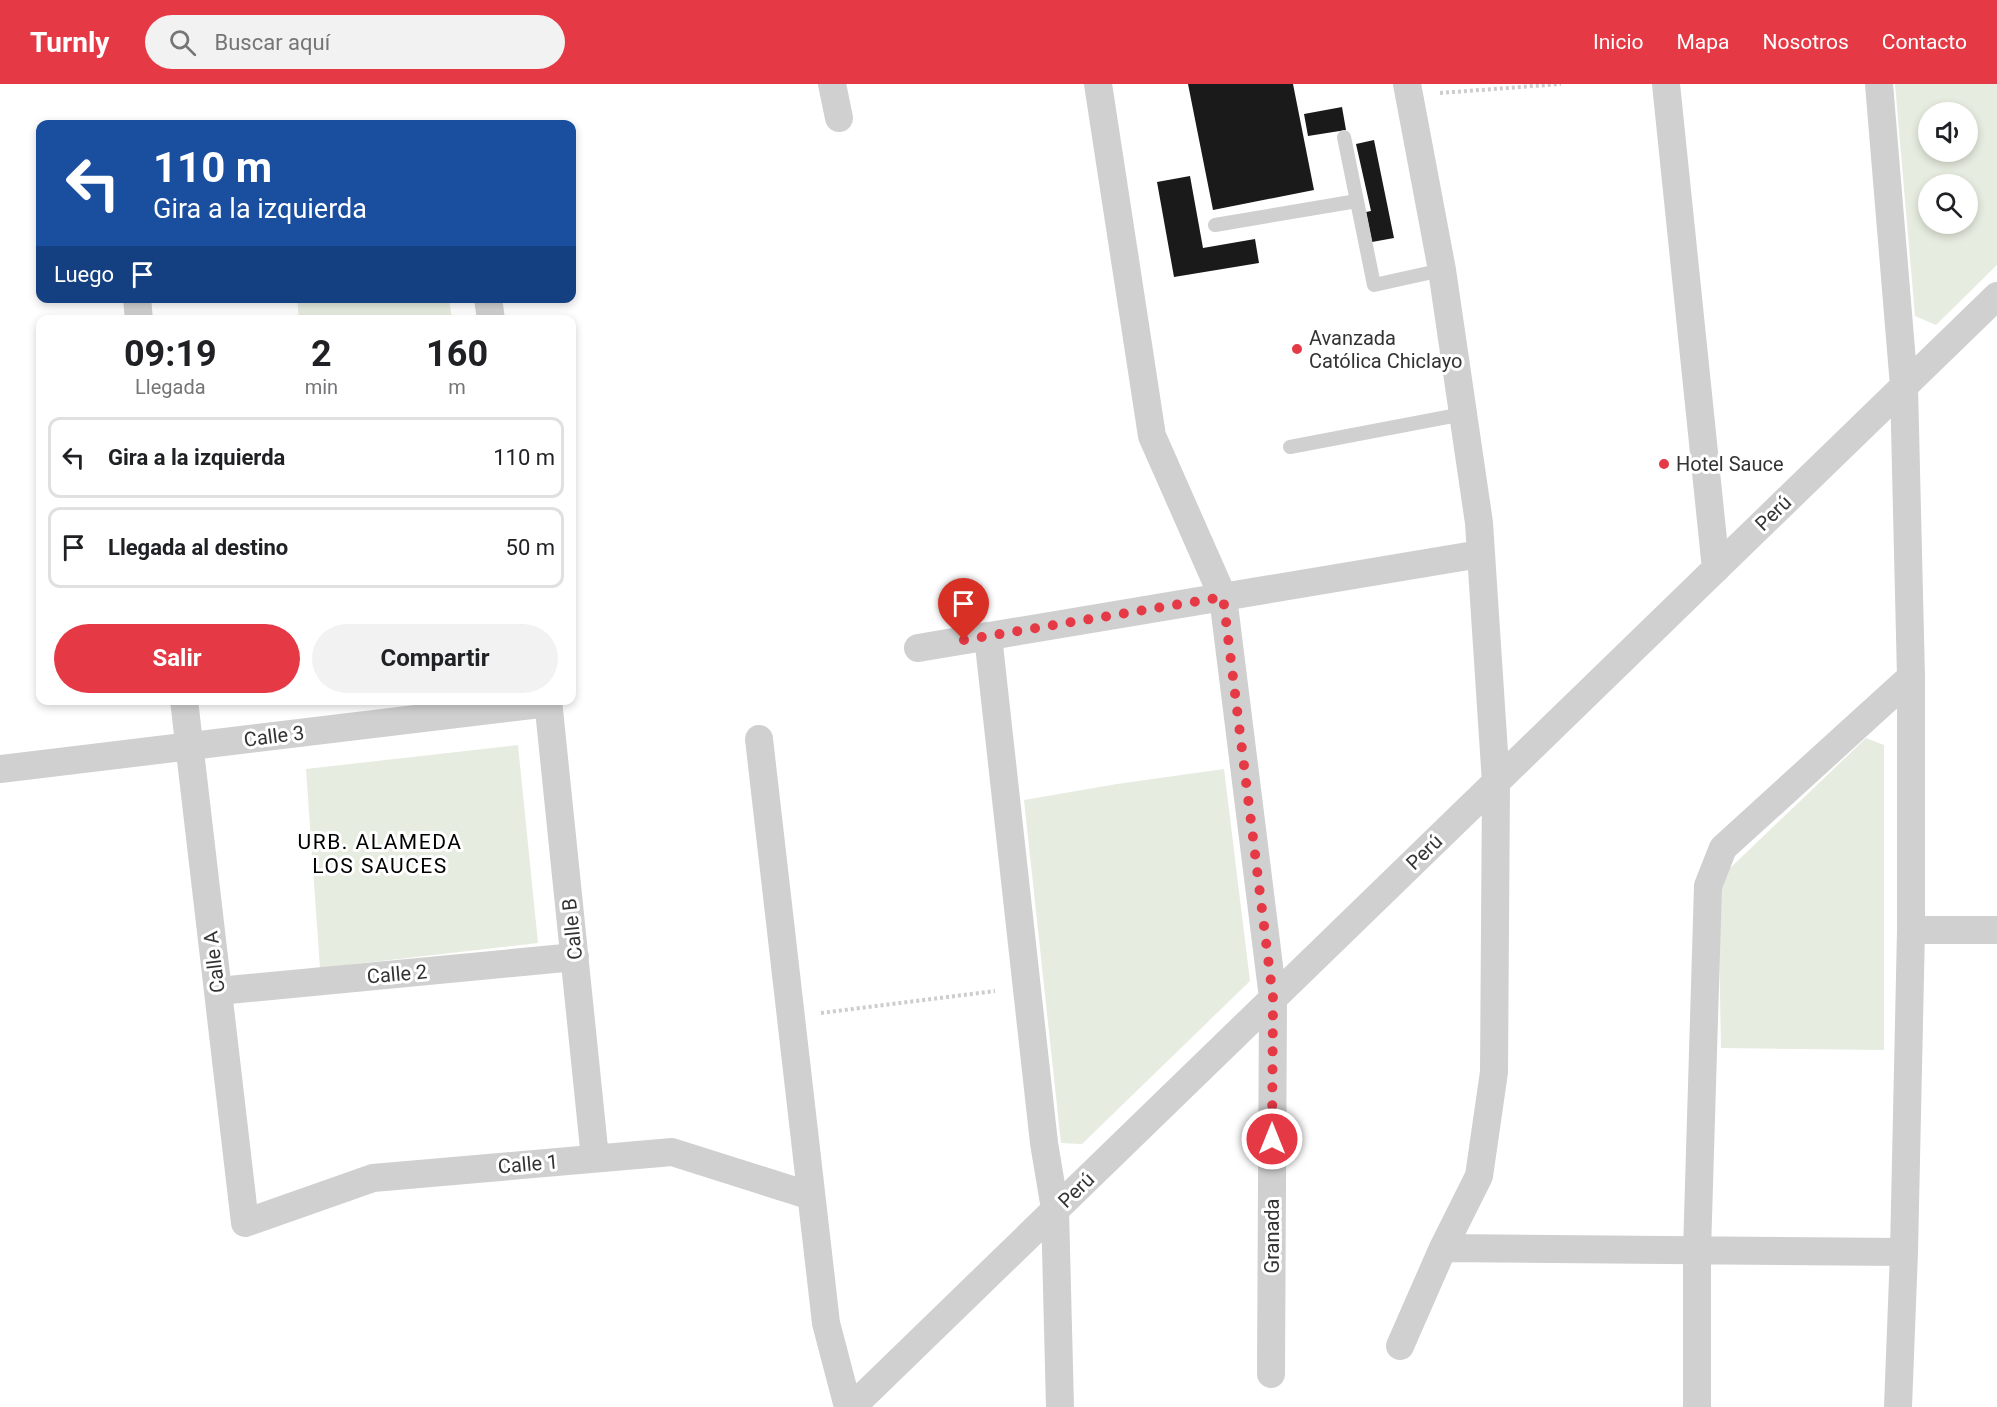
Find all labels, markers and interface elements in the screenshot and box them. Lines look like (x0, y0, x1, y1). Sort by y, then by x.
search box (145, 15, 565, 69)
text: Turnly (30, 26, 109, 59)
icon: search (166, 26, 199, 59)
text: Buscar aquí (214, 30, 330, 55)
text: Inicio (1593, 30, 1643, 54)
text: Mapa (1676, 30, 1729, 54)
text: Nosotros (1762, 30, 1849, 54)
text: Contacto (1882, 30, 1967, 54)
map controls (1918, 102, 1978, 234)
button: sound (1918, 102, 1978, 162)
text: 110 m (153, 143, 272, 192)
icon: left (54, 144, 132, 222)
button: search (1918, 174, 1978, 234)
text: Gira a la izquierda (153, 193, 367, 225)
icon: arrive (126, 258, 159, 291)
text: Luego (54, 262, 114, 287)
place label: Avanzada Católica Chiclayo (1309, 326, 1462, 373)
text: 09:19 (124, 333, 217, 375)
text: 2 (311, 333, 332, 375)
text: 160 (426, 333, 488, 375)
marker: Avanzada Católica Chiclayo (1290, 342, 1304, 356)
text: Llegada (135, 375, 206, 399)
text: min (305, 375, 338, 399)
text: m (448, 375, 466, 399)
icon: left (57, 441, 90, 474)
text: Gira a la izquierda (108, 445, 285, 470)
text: 110 m (493, 445, 555, 470)
place label: Hotel Sauce (1676, 452, 1784, 476)
marker: Hotel Sauce (1657, 457, 1671, 471)
street label: Perú (1750, 490, 1796, 536)
icon: arrive (57, 531, 90, 564)
text: Llegada al destino (108, 535, 288, 560)
text: 50 m (506, 535, 555, 560)
pin (938, 578, 989, 640)
icon: arrive (947, 587, 980, 620)
button: Salir (54, 624, 300, 693)
button: Compartir (312, 624, 558, 693)
street label: Calle 3 (243, 720, 305, 752)
street label: Perú (1401, 829, 1447, 875)
district label: URB. ALAMEDA LOS SAUCES (298, 830, 462, 878)
street label: Calle B (557, 897, 587, 961)
street label: Calle A (198, 930, 230, 994)
street label: Calle 2 (366, 959, 428, 989)
position arrow (1240, 1107, 1304, 1171)
street label: Calle 1 (497, 1149, 559, 1179)
street label: Perú (1053, 1167, 1099, 1213)
street label: Granada (1260, 1199, 1284, 1273)

